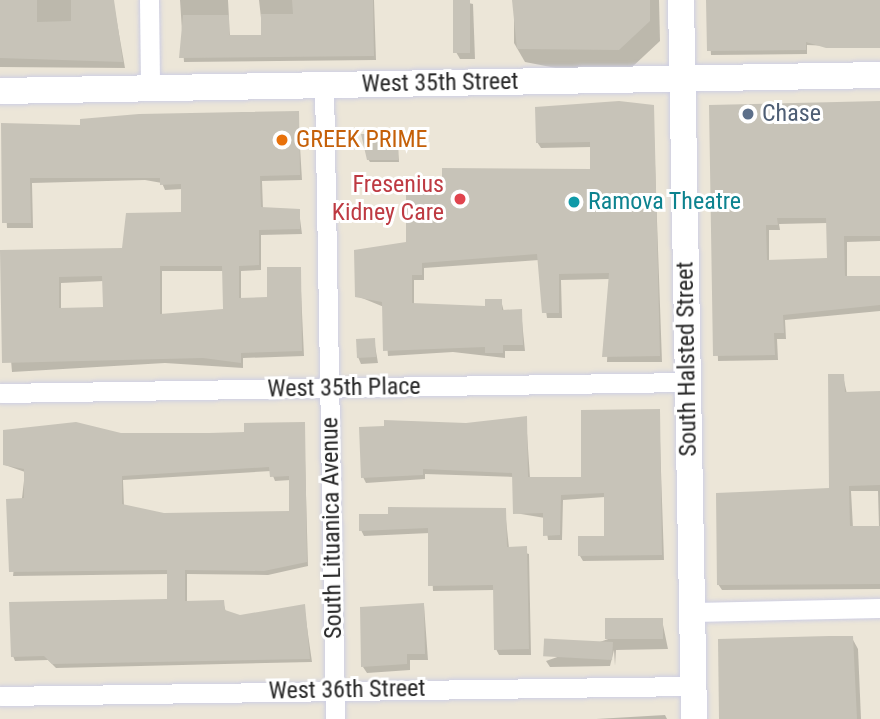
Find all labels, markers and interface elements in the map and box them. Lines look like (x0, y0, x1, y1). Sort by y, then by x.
street label: West 35th Street (361, 67, 519, 99)
place label: Chase (762, 100, 821, 128)
marker: Chase (740, 106, 756, 122)
place label: GREEK PRIME (296, 126, 427, 154)
marker: GREEK PRIME (274, 132, 290, 148)
place label: Fresenius Kidney Care (332, 171, 444, 227)
place label: Ramova Theatre (588, 188, 742, 216)
marker: Fresenius Kidney Care (450, 189, 470, 209)
marker: Ramova Theatre (566, 194, 582, 210)
street label: South Halsted Street (671, 261, 703, 457)
street label: West 35th Place (267, 372, 421, 404)
street label: South Lituanica Avenue (316, 417, 348, 639)
street label: West 36th Street (268, 674, 426, 706)

